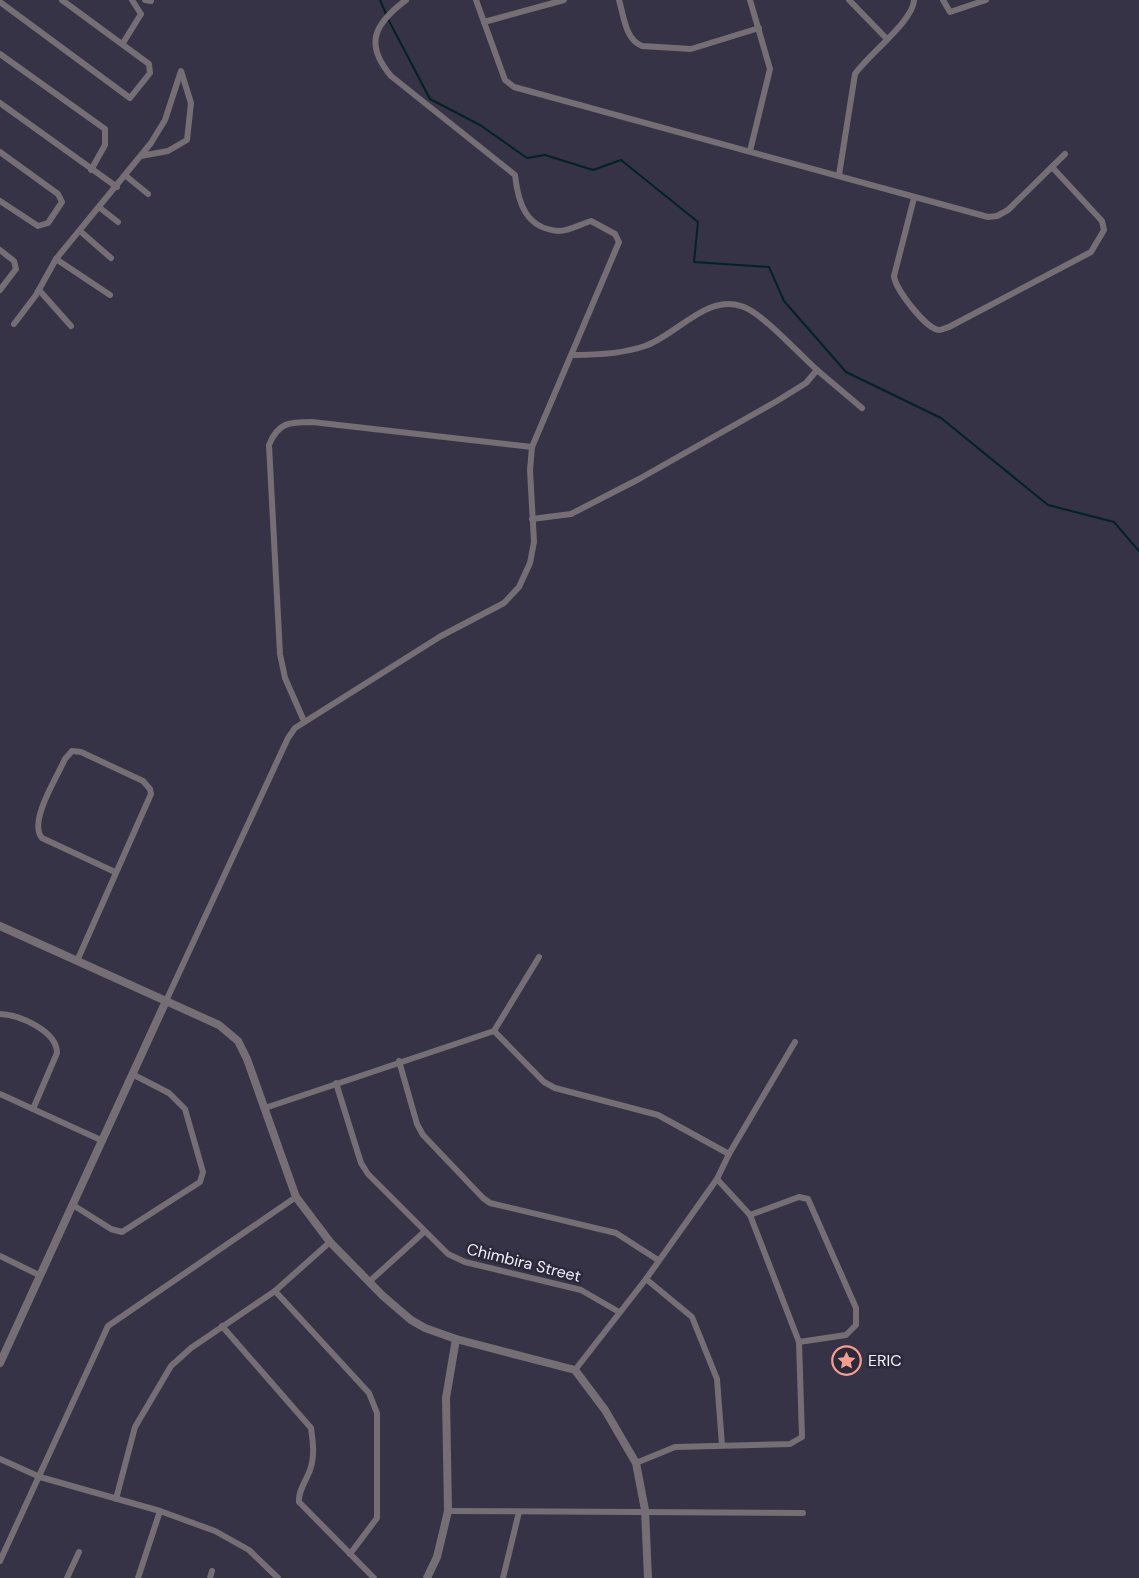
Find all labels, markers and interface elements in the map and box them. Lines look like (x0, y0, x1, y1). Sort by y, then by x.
street label: Chimbira Street (465, 1238, 583, 1287)
place icon: ERIC (831, 1344, 863, 1376)
place label: ERIC (868, 1350, 902, 1371)

